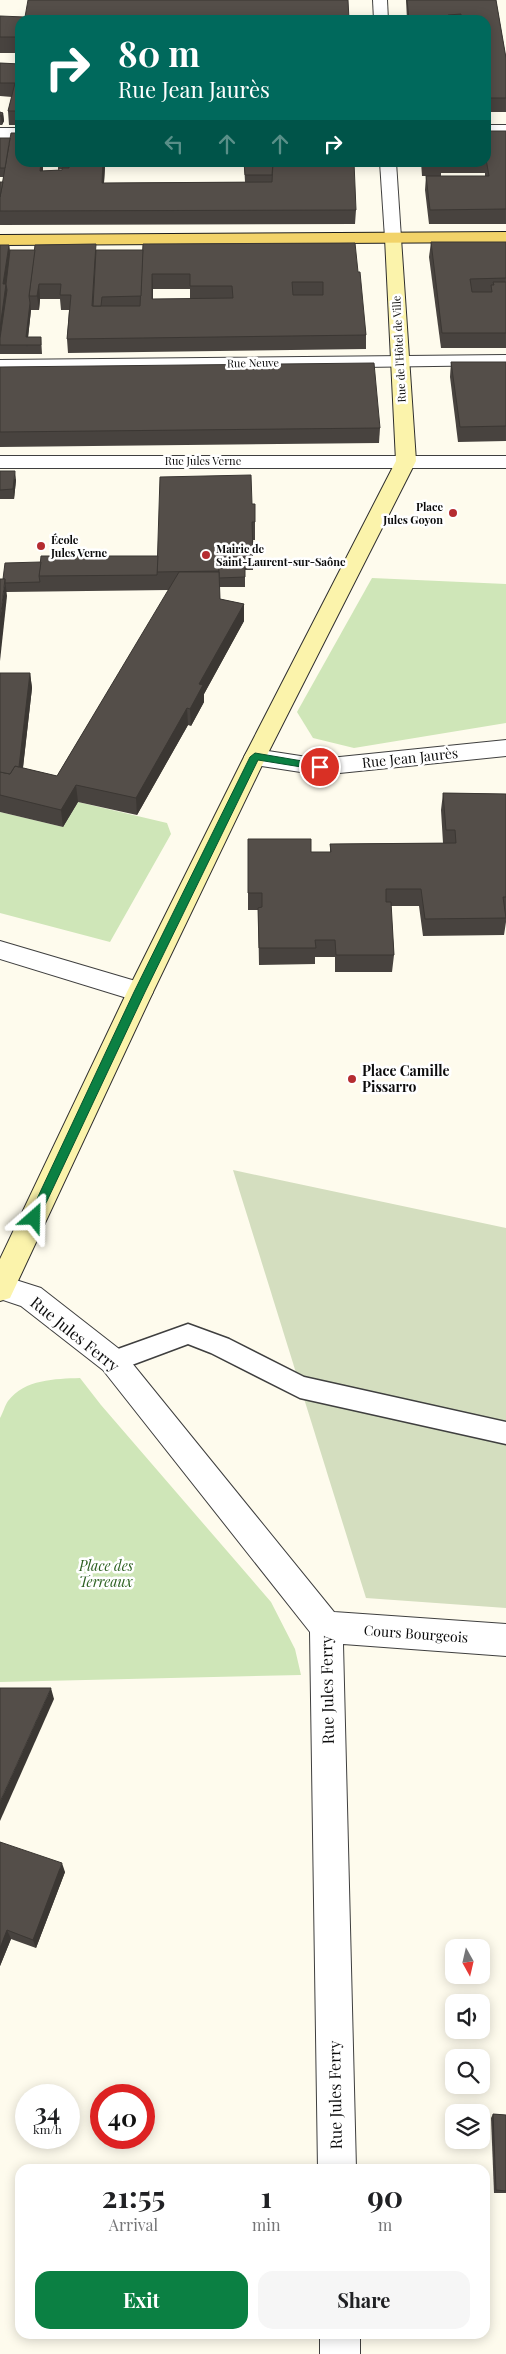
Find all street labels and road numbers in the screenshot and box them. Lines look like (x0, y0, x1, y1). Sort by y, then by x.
street label: Rue de l'Hôtel de Ville (388, 295, 409, 403)
street label: Rue Neuve (227, 355, 280, 370)
street label: Rue Jules Verne (165, 453, 242, 468)
street label: Rue Jean Jaurès (361, 743, 459, 772)
street label: Rue Jules Ferry (26, 1291, 124, 1376)
street label: Cours Bourgeois (363, 1620, 469, 1647)
street label: Rue Jules Ferry (315, 1635, 338, 1745)
street label: Rue Jules Ferry (323, 2040, 346, 2150)

